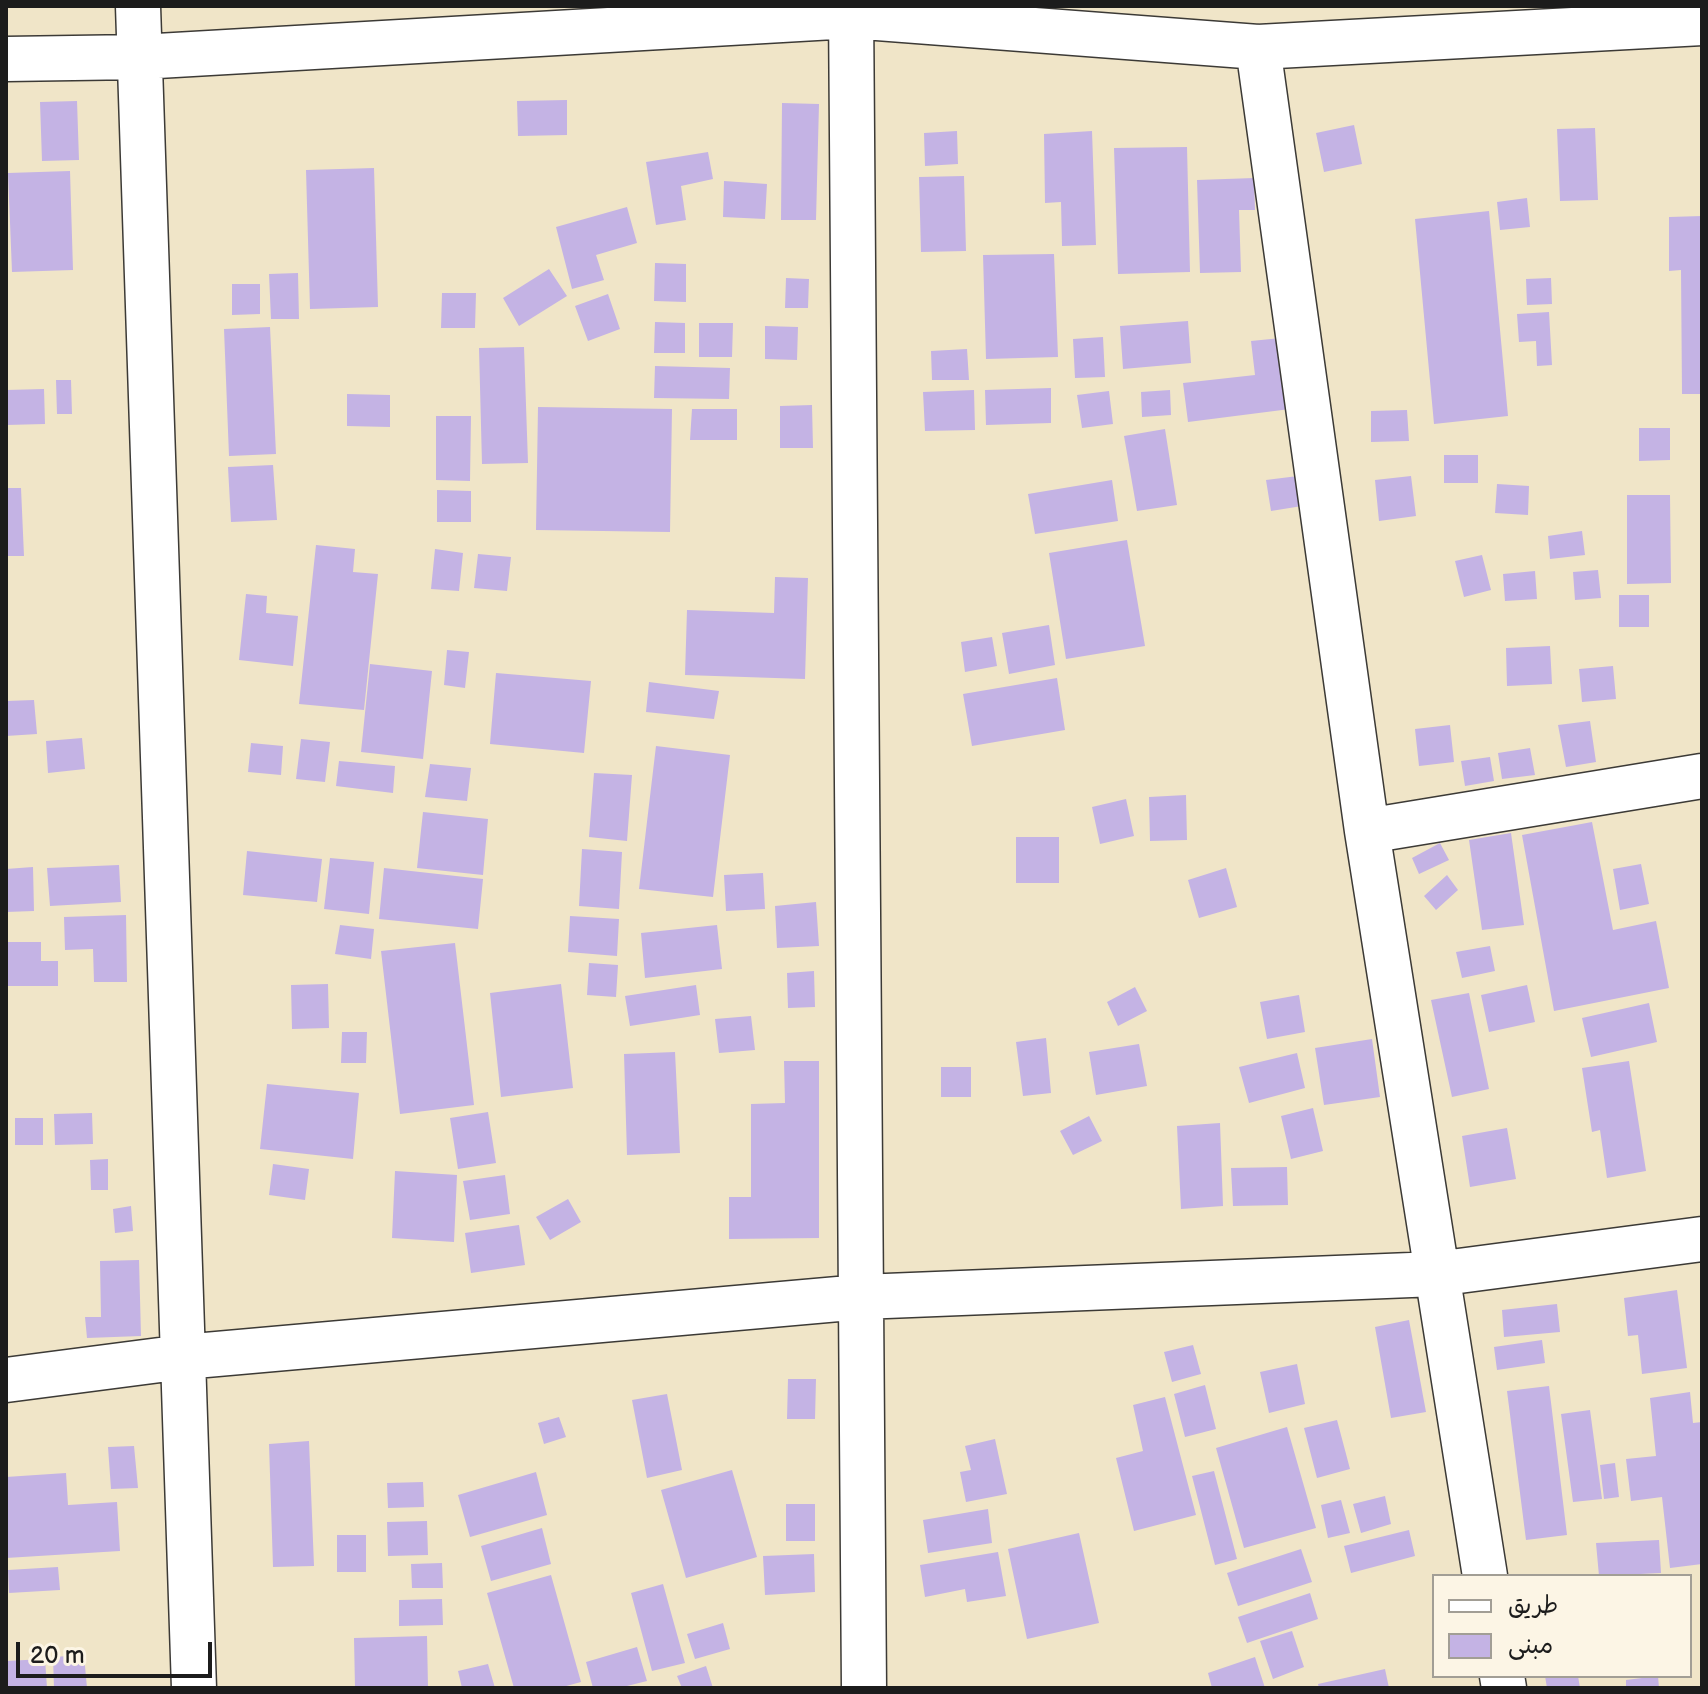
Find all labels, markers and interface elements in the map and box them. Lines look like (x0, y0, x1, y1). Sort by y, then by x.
legend (1432, 1574, 1692, 1678)
text: طريق (1508, 1591, 1558, 1620)
scale bar (20, 1626, 216, 1676)
text: مبنى (1508, 1631, 1553, 1660)
text: 20 m (30, 1641, 85, 1670)

